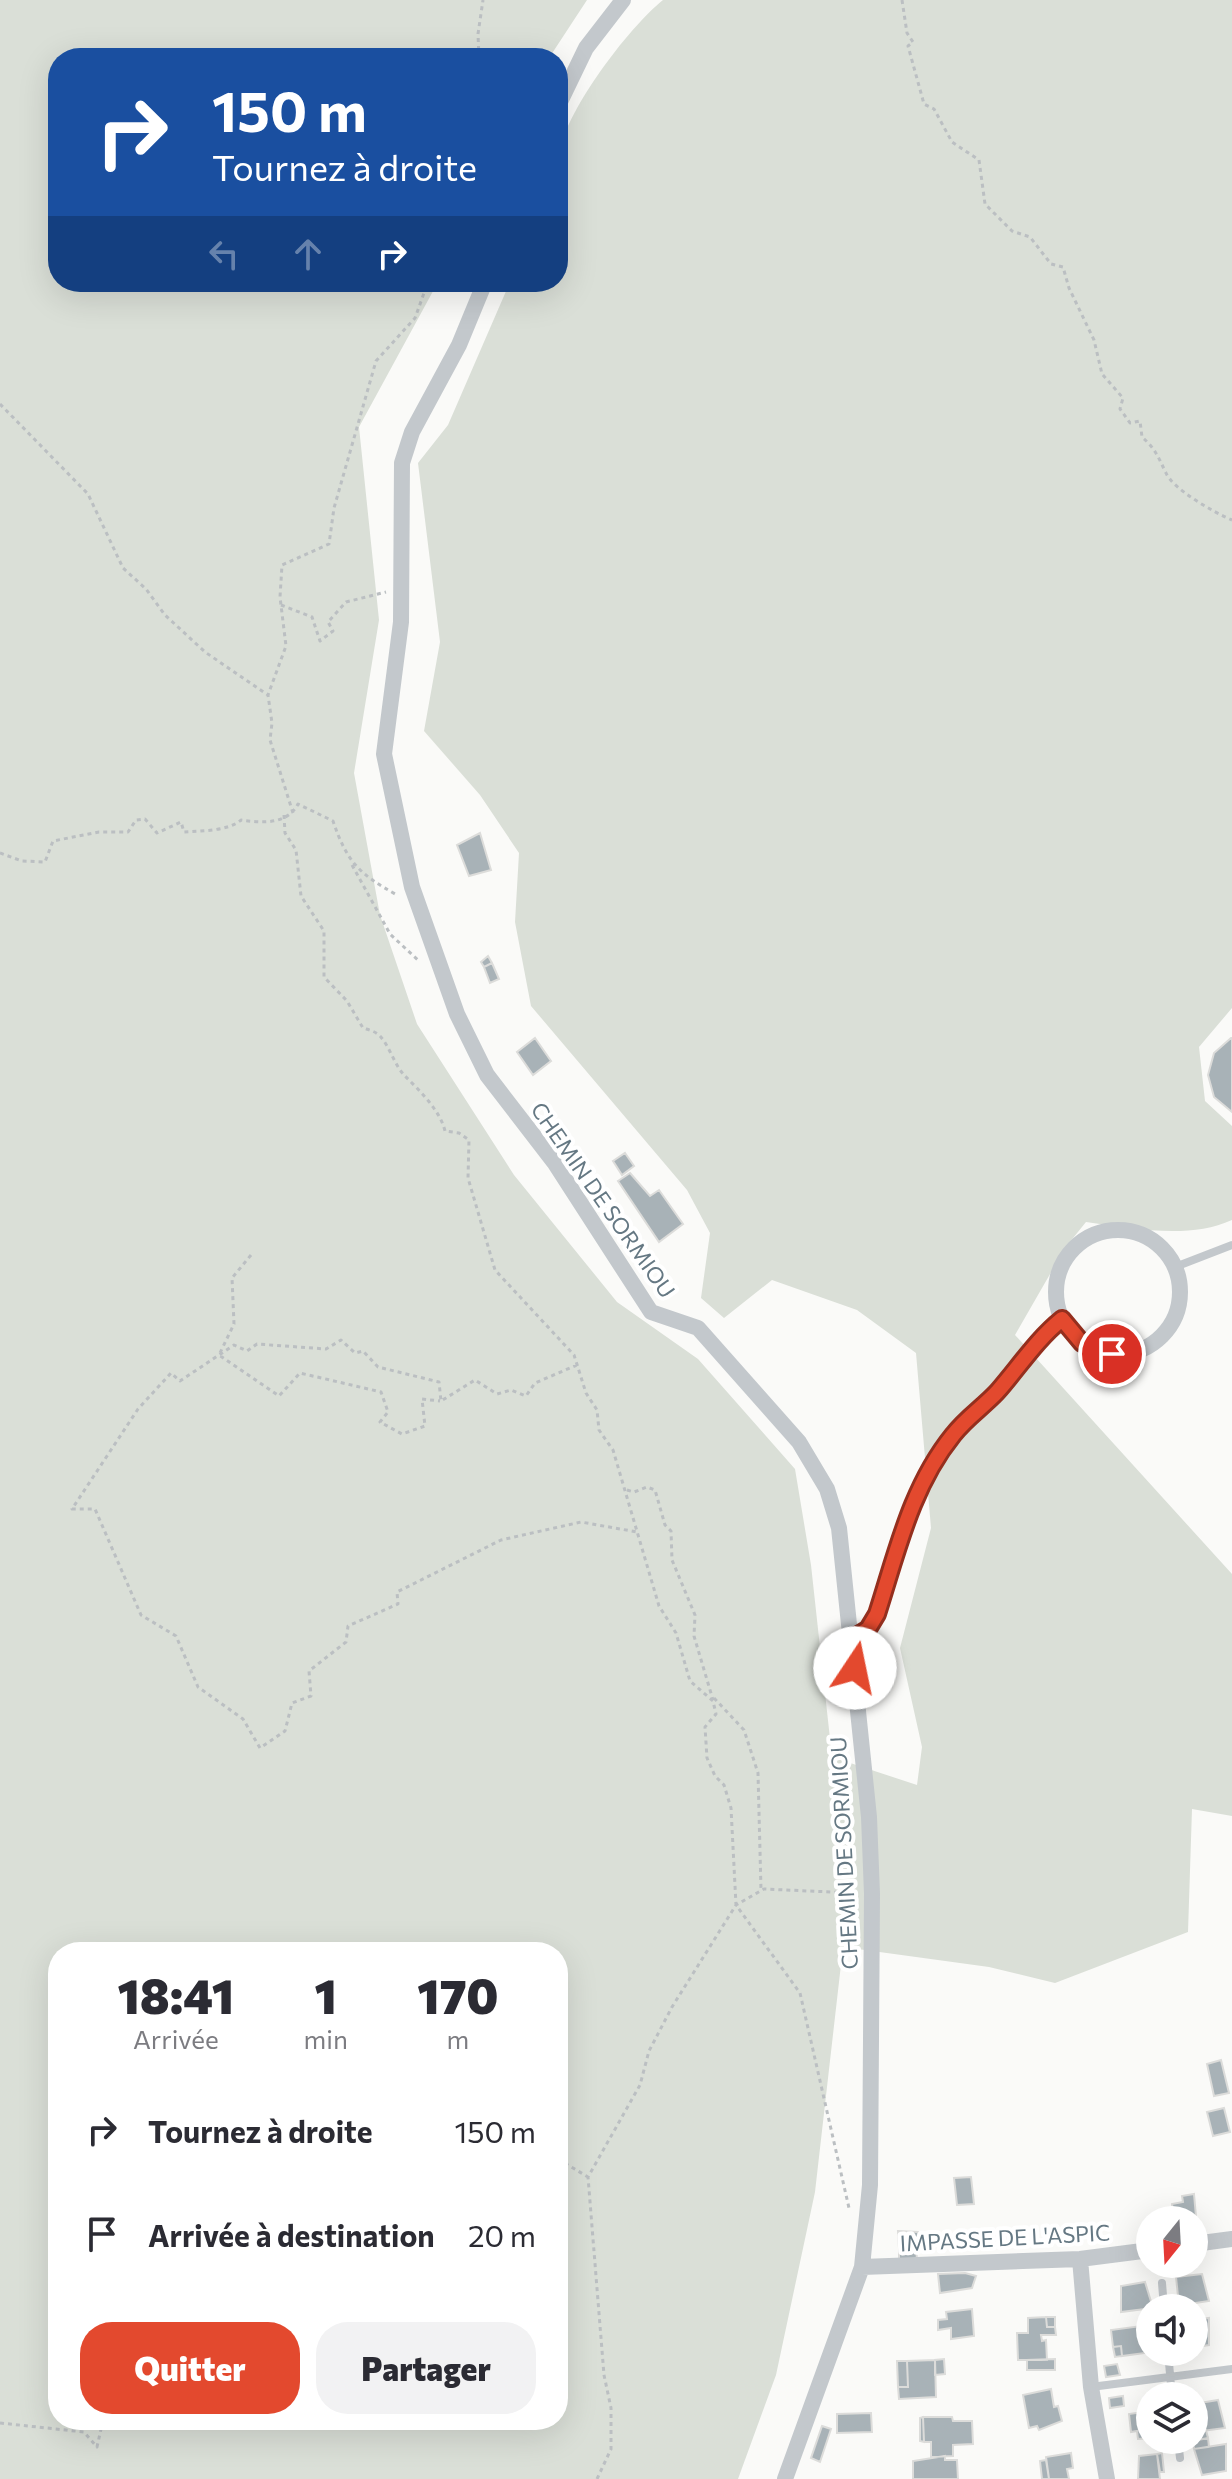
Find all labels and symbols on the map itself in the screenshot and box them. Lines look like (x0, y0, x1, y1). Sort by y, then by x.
street label: CHEMIN DE SORMIOU (526, 1097, 681, 1303)
pin (1078, 1320, 1146, 1388)
position arrow (813, 1626, 897, 1710)
street label: CHEMIN DE SORMIOU (824, 1736, 863, 1970)
north arrow (1136, 2206, 1208, 2278)
street label: IMPASSE DE L'ASPIC (899, 2219, 1111, 2256)

